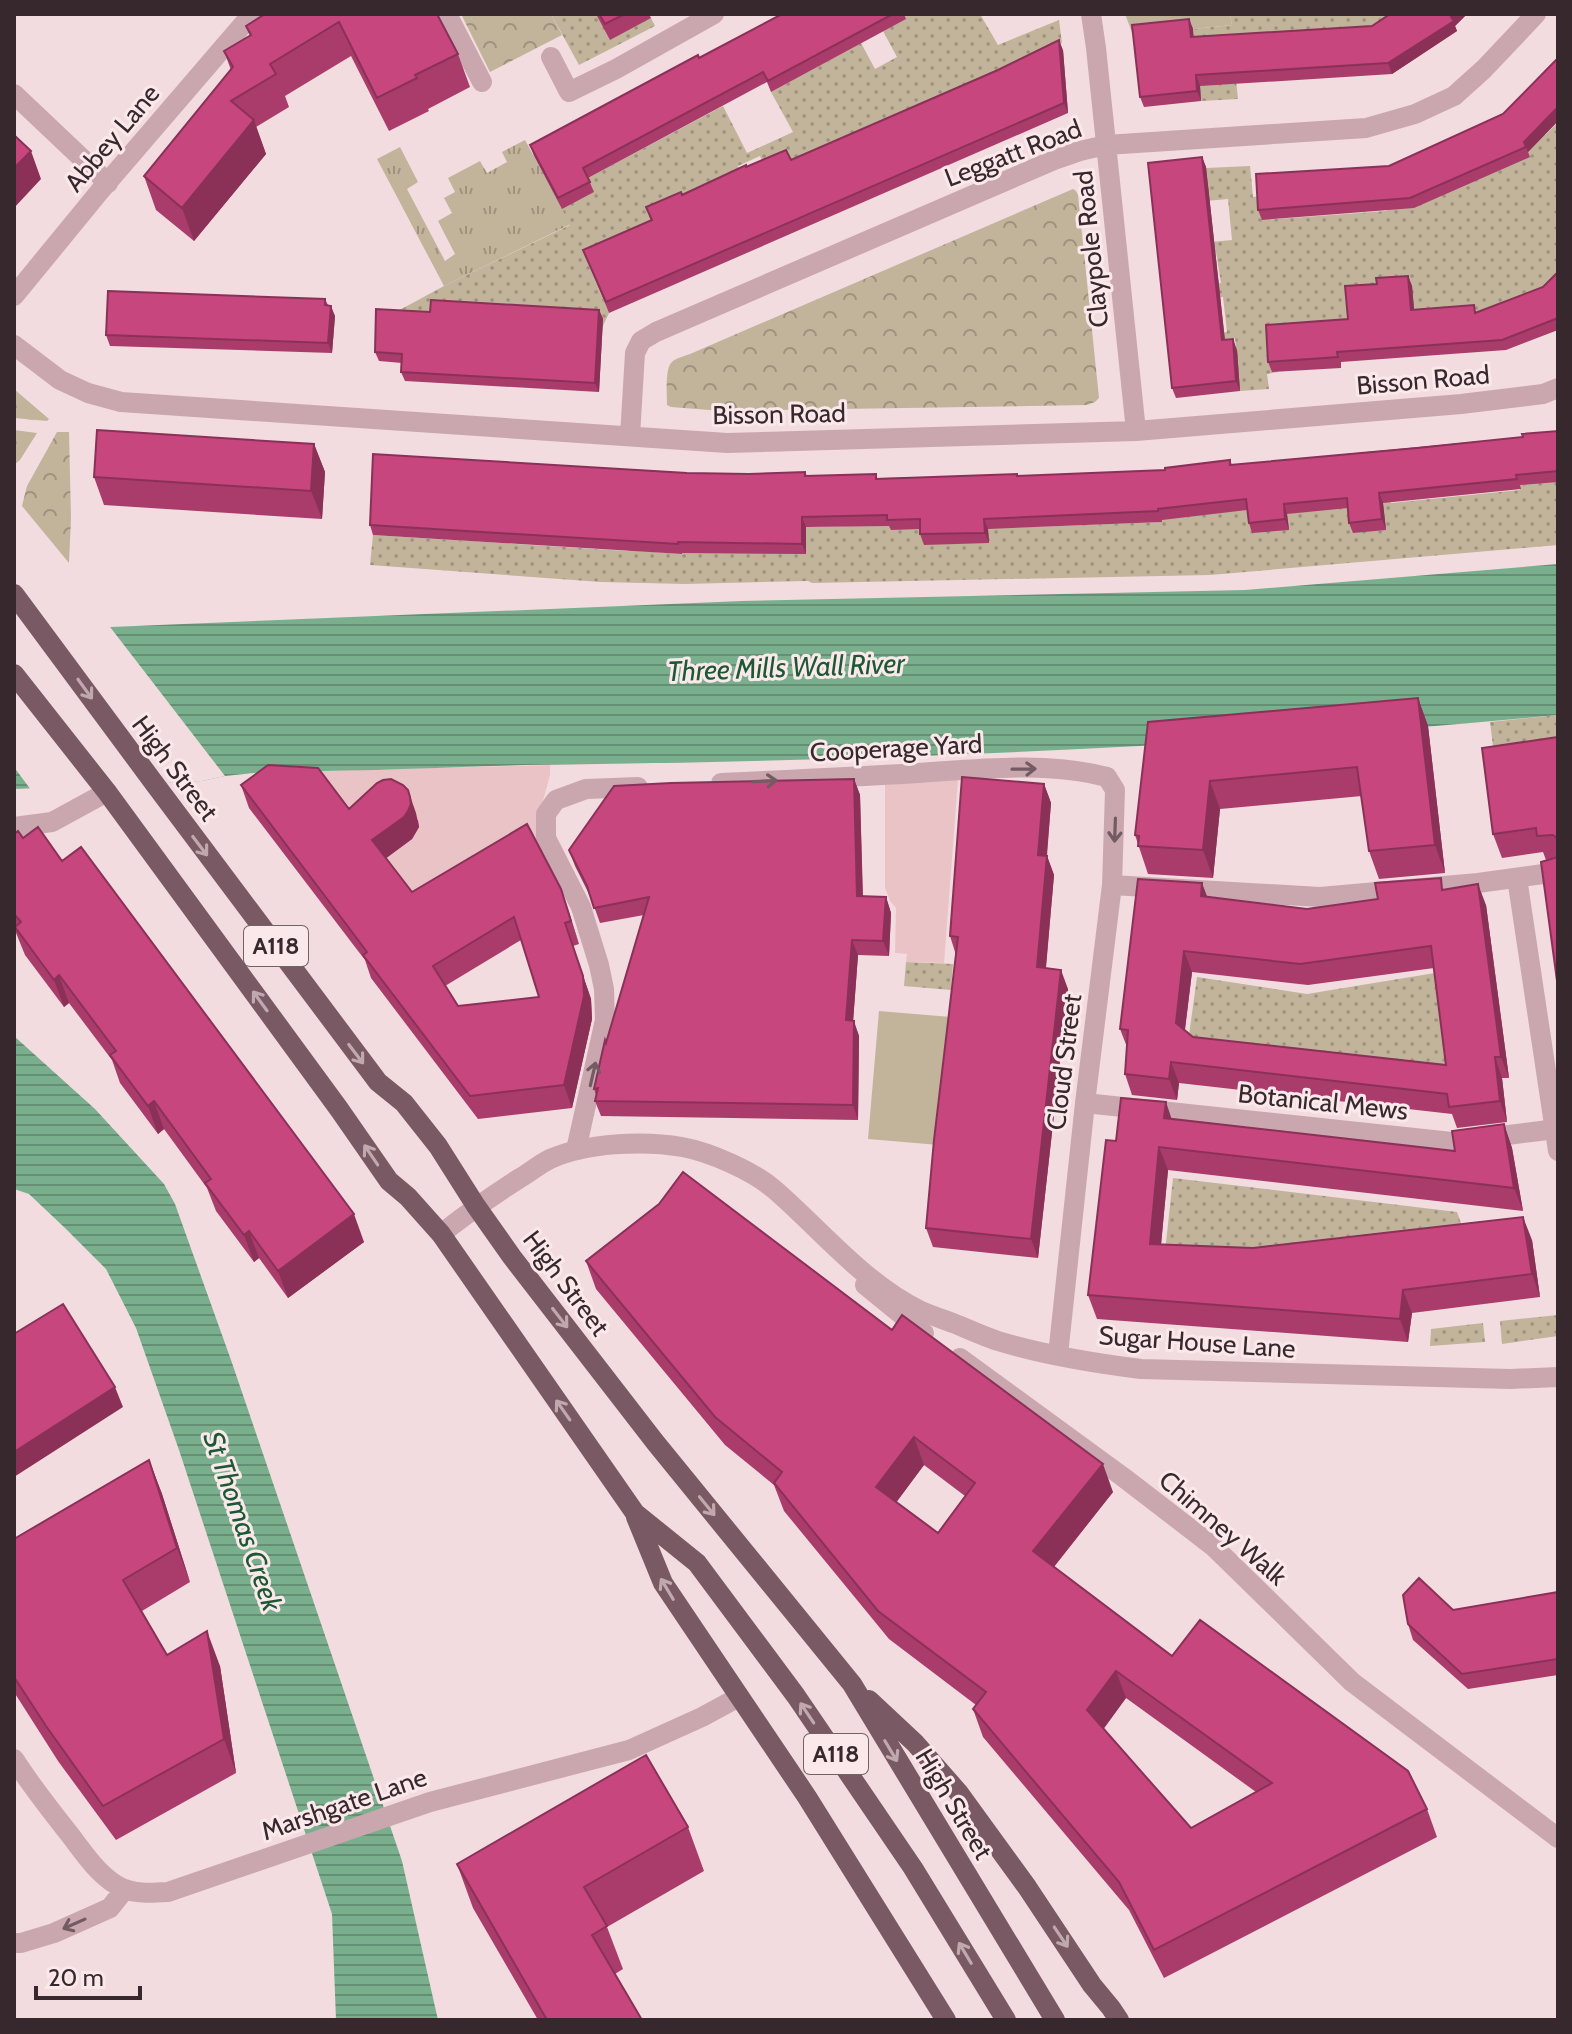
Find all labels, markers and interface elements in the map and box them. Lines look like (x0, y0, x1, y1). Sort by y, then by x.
street label: Abbey Lane (58, 78, 166, 198)
street label: Leggatt Road (940, 112, 1086, 194)
street label: Claypole Road (1067, 169, 1115, 329)
street label: Bisson Road (1355, 358, 1491, 402)
street label: Bisson Road (712, 397, 846, 431)
water label: Three Mills Wall River (667, 646, 907, 688)
one-way arrow (76, 678, 93, 700)
street label: High Street (125, 709, 225, 827)
street label: Cooperage Yard (809, 728, 983, 768)
one-way arrow (1010, 761, 1037, 776)
one-way arrow (751, 773, 778, 788)
one-way arrow (1107, 816, 1122, 843)
one-way arrow (192, 835, 209, 856)
road number: A118 (244, 926, 308, 966)
one-way arrow (252, 990, 268, 1012)
street label: Cloud Street (1040, 992, 1088, 1132)
one-way arrow (348, 1042, 365, 1064)
one-way arrow (586, 1062, 601, 1088)
street label: Botanical Mews (1236, 1077, 1410, 1127)
one-way arrow (363, 1145, 380, 1167)
street label: High Street (516, 1224, 616, 1342)
one-way arrow (551, 1307, 568, 1328)
street label: Sugar House Lane (1097, 1319, 1297, 1365)
one-way arrow (555, 1399, 571, 1421)
water label: St Thomas Creek (196, 1427, 290, 1616)
street label: Chimney Walk (1153, 1464, 1294, 1592)
one-way arrow (698, 1495, 716, 1515)
one-way arrow (659, 1578, 675, 1601)
one-way arrow (799, 1702, 815, 1724)
road number: A118 (804, 1734, 868, 1774)
one-way arrow (883, 1739, 899, 1762)
street label: High Street (909, 1743, 1000, 1865)
street label: Marshgate Lane (257, 1761, 431, 1847)
one-way arrow (62, 1918, 87, 1933)
one-way arrow (1053, 1926, 1069, 1948)
one-way arrow (957, 1943, 974, 1965)
scale bar (36, 1950, 140, 2000)
text: 20 m (48, 1963, 104, 1992)

